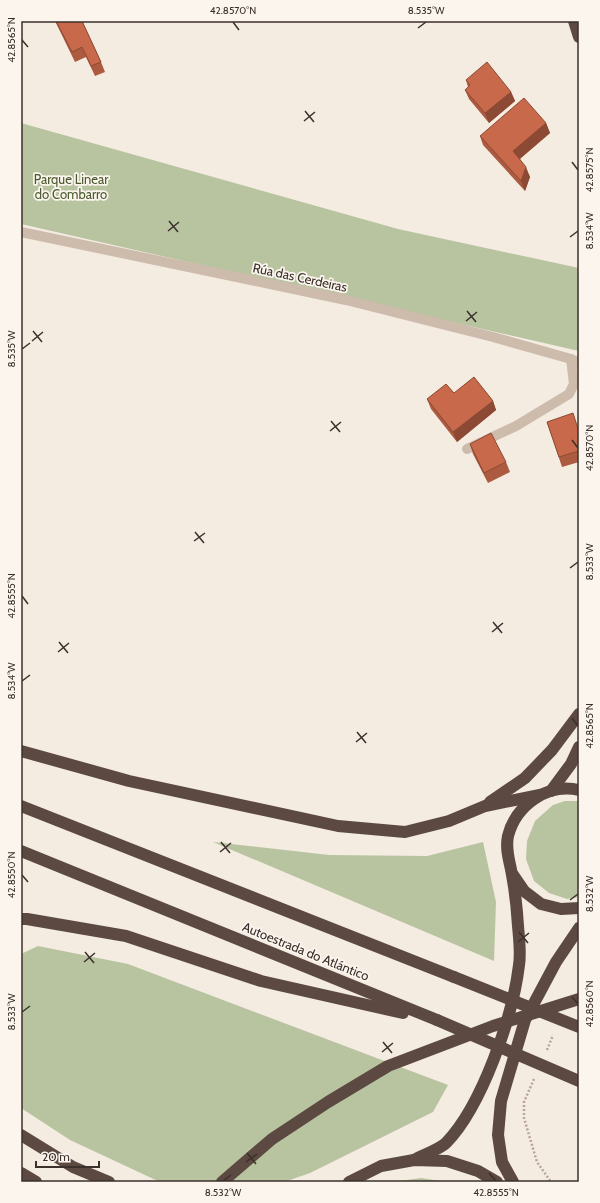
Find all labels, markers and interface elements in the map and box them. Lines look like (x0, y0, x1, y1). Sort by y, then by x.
text: 42.8570°N (210, 4, 256, 17)
text: 8.535°W (408, 4, 445, 17)
text: 42.8565°N (5, 17, 18, 63)
text: 42.8575°N (583, 148, 596, 192)
park label: Parque Linear do Combarro (34, 171, 109, 202)
text: 8.534°W (583, 212, 596, 250)
street label: Rúa das Cerdeiras (251, 259, 349, 295)
text: 8.535°W (5, 330, 18, 367)
text: 42.8570°N (583, 425, 596, 471)
text: 8.533°W (583, 543, 596, 580)
text: 42.8555°N (5, 573, 18, 619)
text: 8.534°W (5, 662, 18, 700)
text: 42.8565°N (583, 703, 596, 749)
text: 42.8550°N (5, 852, 18, 898)
text: 8.532°W (583, 875, 596, 912)
street label: Autoestrada do Atlántico (240, 918, 372, 984)
text: 42.8560°N (583, 980, 596, 1028)
text: 8.533°W (5, 993, 18, 1030)
scale bar (36, 1143, 99, 1169)
text: 20 m (42, 1149, 70, 1164)
text: 8.532°W (205, 1186, 242, 1199)
text: 42.8555°N (473, 1186, 519, 1199)

